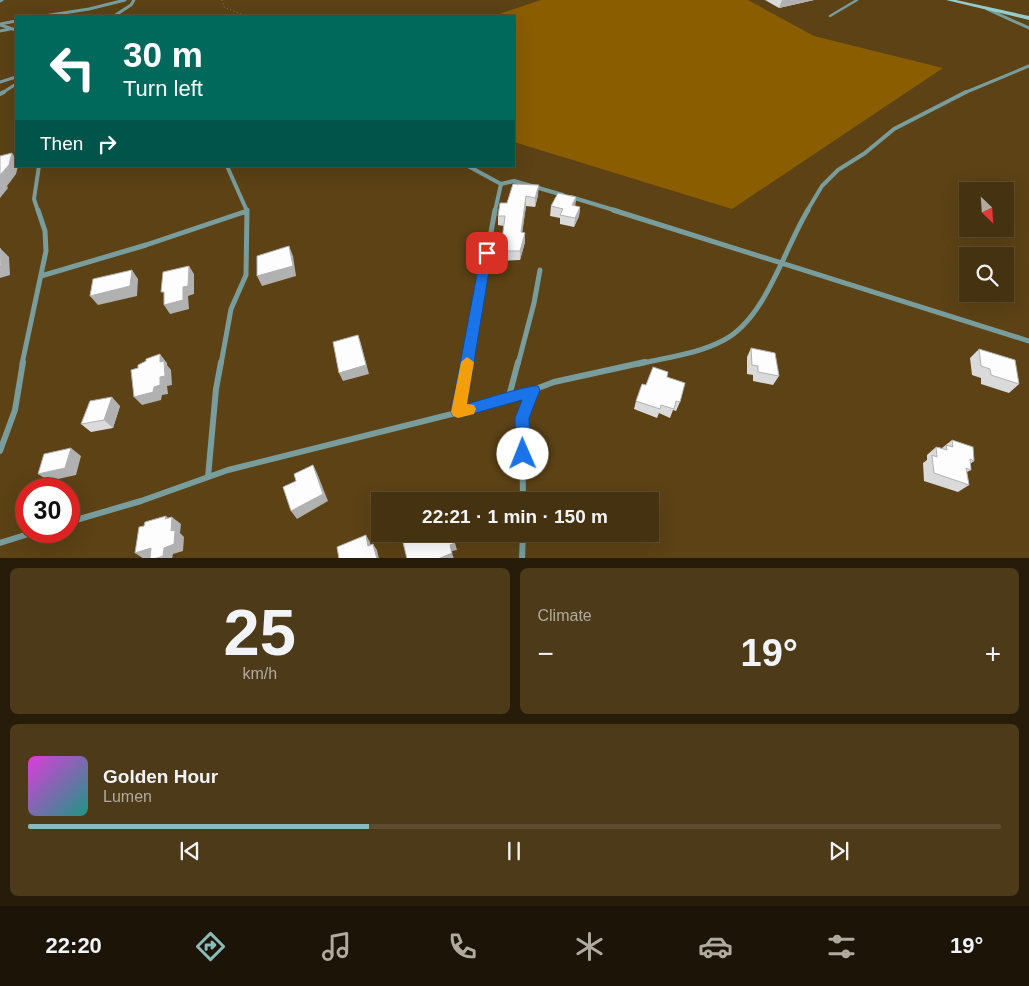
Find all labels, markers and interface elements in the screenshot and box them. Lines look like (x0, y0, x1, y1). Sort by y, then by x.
icon: left (40, 35, 105, 100)
text: 30 m (123, 35, 203, 74)
text: Turn left (123, 76, 203, 101)
icon: right (93, 130, 121, 158)
text: Then (40, 133, 83, 154)
north arrow (959, 182, 1014, 238)
map controls (959, 182, 1014, 302)
pin (466, 232, 508, 274)
icon: arrive (473, 239, 501, 267)
button: search (959, 247, 1014, 302)
position arrow (496, 427, 548, 479)
speed limit sign: 30 (15, 478, 80, 543)
text: 22:21 · 1 min · 150 m (422, 506, 608, 527)
text: 25 (224, 596, 296, 669)
text: Climate (538, 607, 592, 624)
text: 19° (741, 632, 798, 674)
text: − (538, 638, 554, 669)
text: + (985, 638, 1001, 669)
text: km/h (242, 665, 277, 682)
text: Golden Hour (103, 766, 218, 787)
text: Lumen (103, 788, 152, 805)
icon: previous (176, 837, 204, 865)
icon: pause (500, 837, 528, 865)
icon: next (825, 837, 853, 865)
icon: directions (193, 929, 228, 964)
icon: music (319, 929, 354, 964)
icon: phone (445, 929, 480, 964)
icon: climate (572, 929, 607, 964)
icon: car (698, 929, 733, 964)
icon: filters (824, 929, 859, 964)
text: 22:20 (46, 933, 102, 958)
text: 19° (950, 933, 983, 958)

